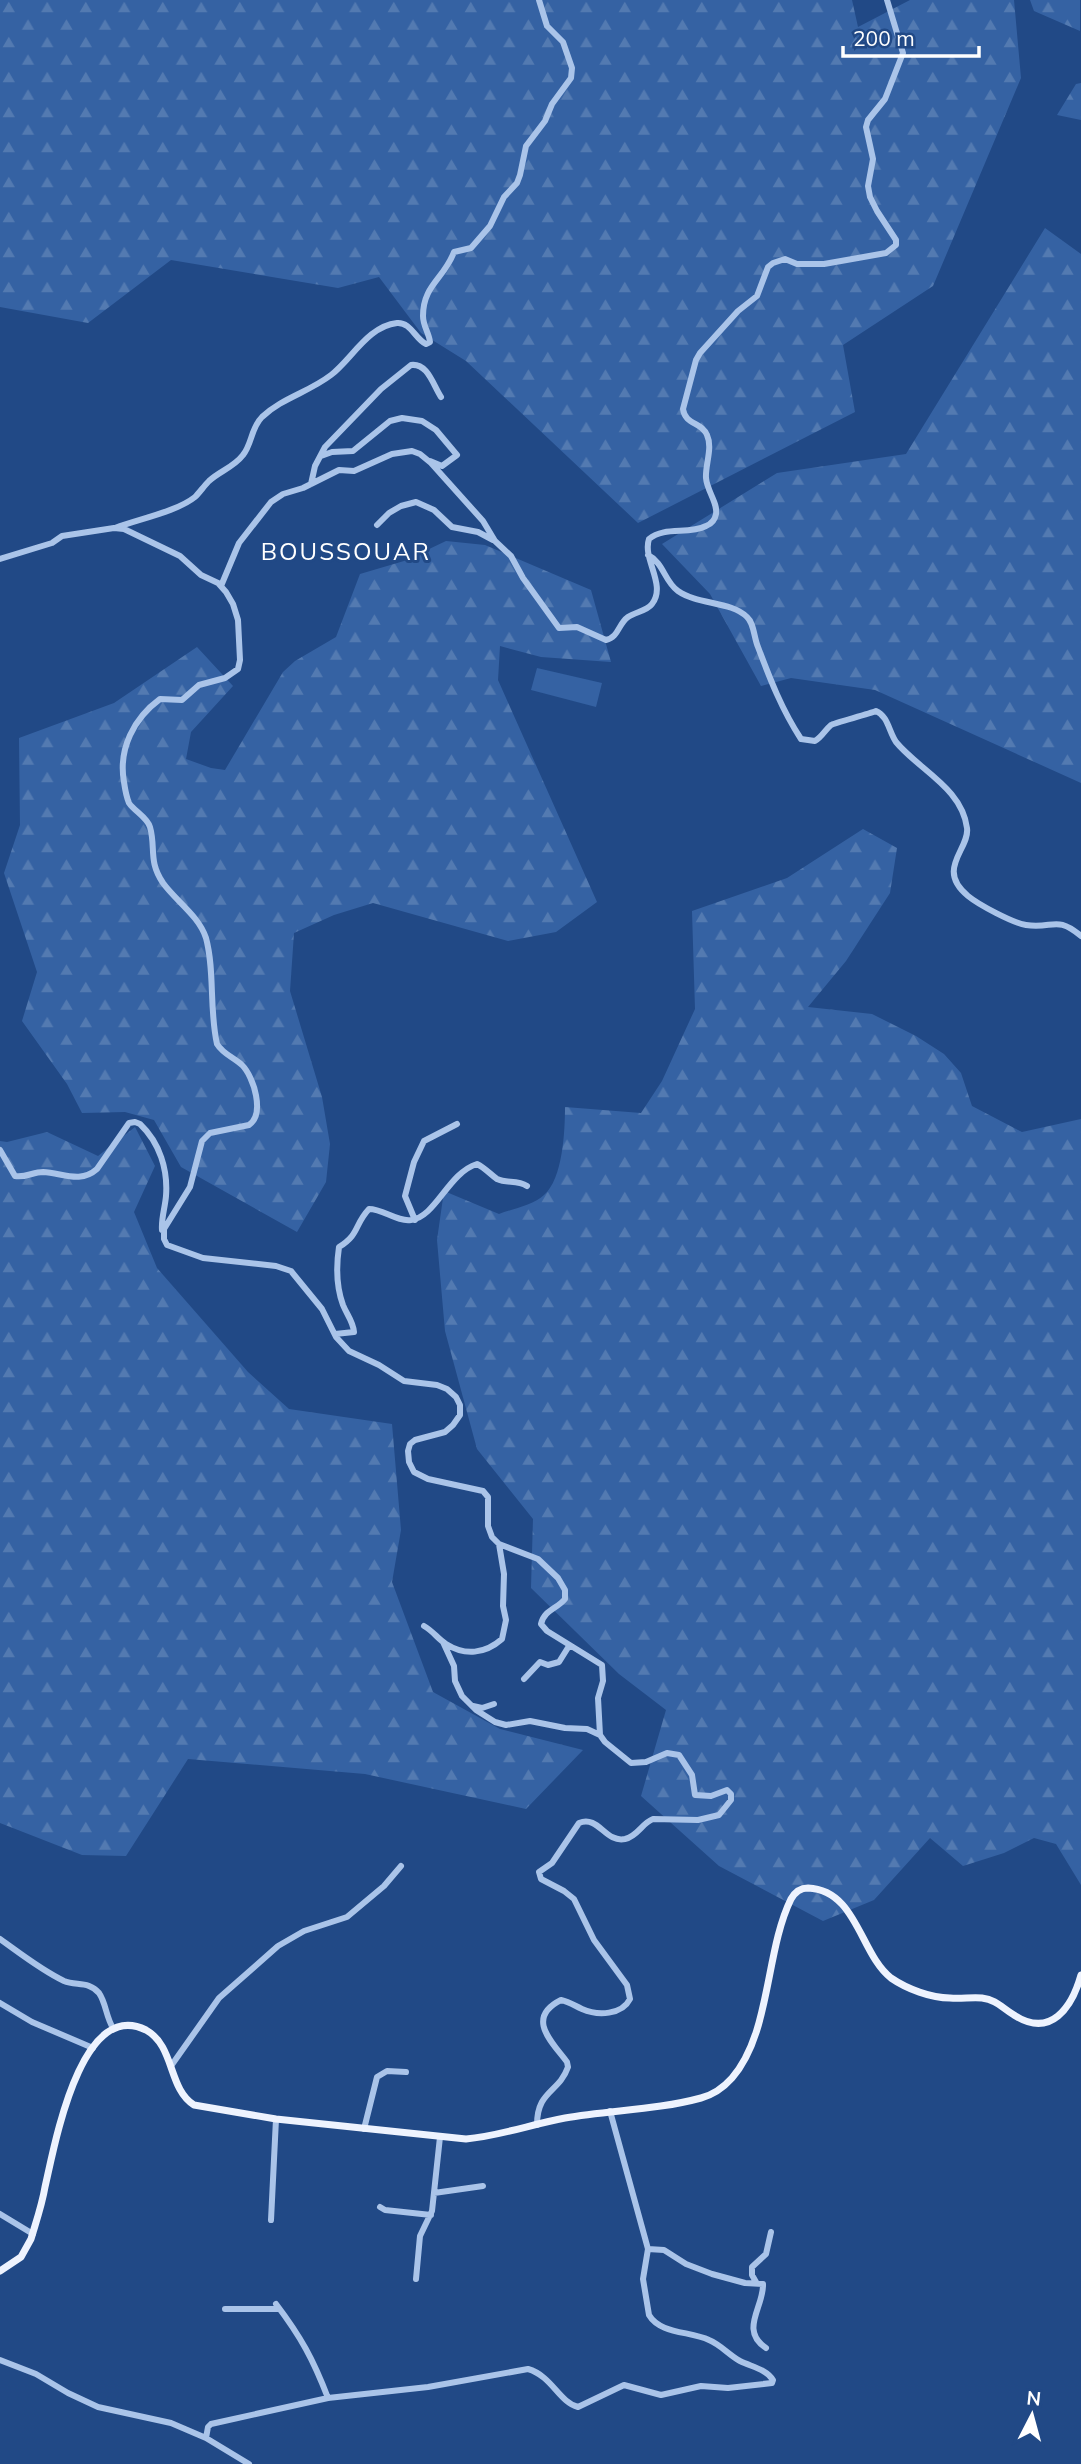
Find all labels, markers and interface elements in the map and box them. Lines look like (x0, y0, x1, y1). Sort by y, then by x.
scale bar (843, 14, 979, 58)
text: 200 m (853, 25, 915, 51)
district label: BOUSSOUAR (261, 536, 431, 566)
north arrow (997, 2380, 1067, 2450)
text: N (1025, 2385, 1042, 2411)

